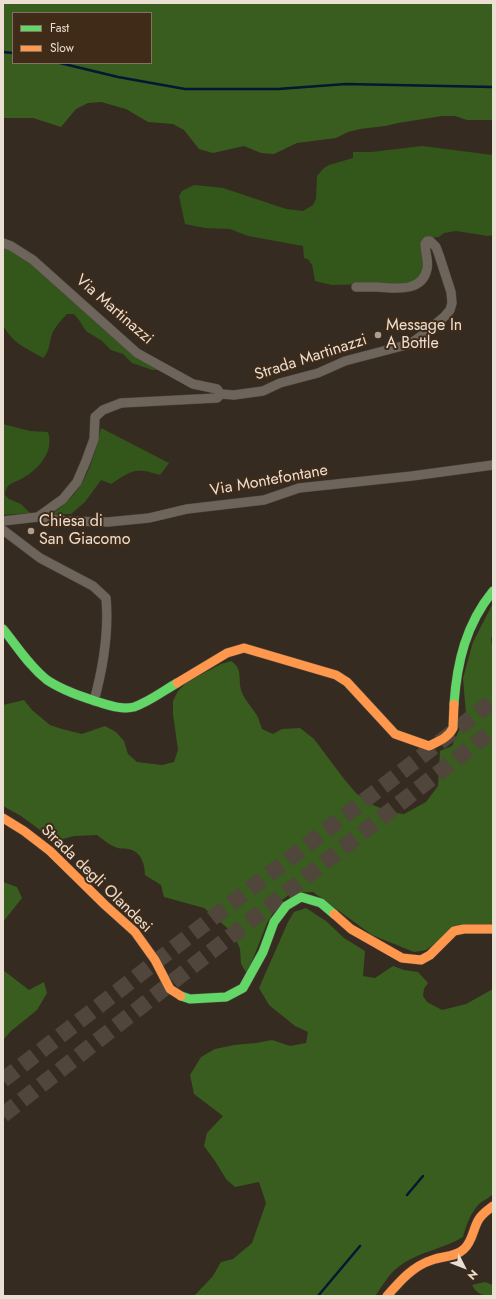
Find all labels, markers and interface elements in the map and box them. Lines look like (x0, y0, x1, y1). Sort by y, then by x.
legend (12, 12, 152, 64)
text: Fast (50, 19, 69, 37)
text: Slow (50, 39, 74, 57)
street label: Via Martinazzi (71, 271, 157, 349)
place label: Message In A Bottle (386, 316, 462, 354)
marker: Message In A Bottle (373, 330, 383, 340)
street label: Strada Martinazzi (252, 331, 370, 385)
street label: Via Montefontane (209, 461, 329, 501)
place label: Chiesa di San Giacomo (39, 512, 131, 550)
marker: Chiesa di San Giacomo (26, 526, 36, 536)
street label: Strada degli Olandesi (36, 821, 156, 937)
north arrow (444, 1247, 484, 1287)
text: N (464, 1266, 482, 1284)

